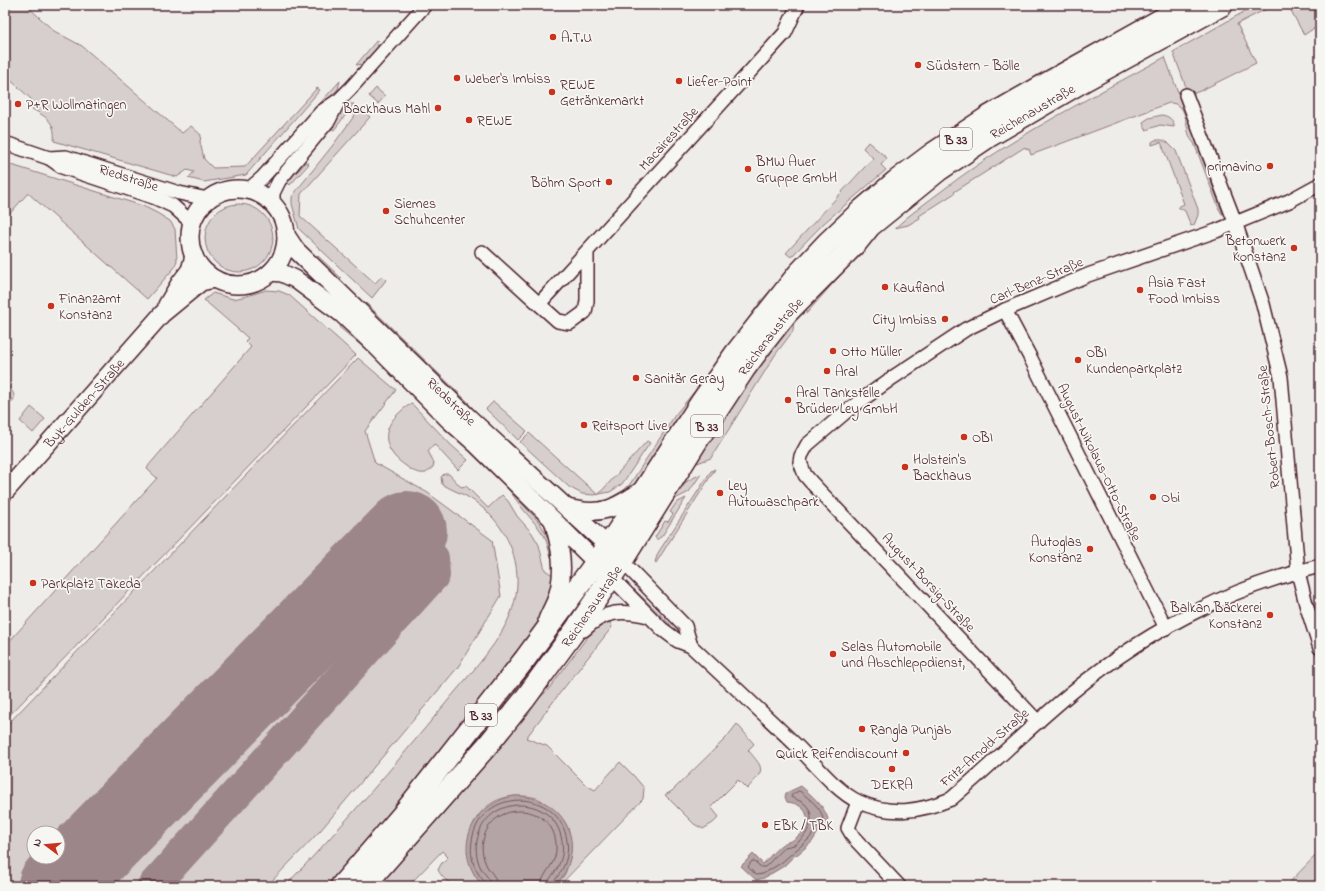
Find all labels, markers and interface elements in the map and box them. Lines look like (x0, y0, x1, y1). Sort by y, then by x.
place label: A.T.U (561, 28, 592, 49)
marker: A.T.U (548, 32, 558, 42)
place label: Südstern - Bölle (926, 56, 1020, 77)
marker: Südstern - Bölle (913, 60, 923, 70)
place label: Weber's Imbiss (465, 69, 551, 90)
place label: Liefer-Point (687, 72, 752, 93)
marker: Weber's Imbiss (452, 73, 462, 83)
place label: REWE Getränkemarkt (560, 75, 644, 112)
marker: Liefer-Point (674, 76, 684, 86)
street label: Reichenaustraße (986, 79, 1080, 146)
marker: REWE Getränkemarkt (547, 87, 557, 97)
place label: P+R Wollmatingen (26, 95, 127, 117)
marker: P+R Wollmatingen (13, 99, 23, 109)
place label: Backhaus Mahl (342, 99, 430, 120)
street label: Macairestraße (634, 102, 704, 176)
marker: Backhaus Mahl (433, 103, 443, 113)
place label: REWE (477, 111, 513, 132)
marker: REWE (464, 115, 474, 125)
road number: B 33 (940, 128, 972, 150)
place label: BMW Auer Gruppe GmbH (755, 152, 837, 189)
place label: primavino (1207, 157, 1262, 178)
street label: Riedstraße (96, 159, 162, 198)
marker: primavino (1265, 161, 1275, 171)
marker: BMW Auer Gruppe GmbH (743, 164, 753, 174)
place label: Böhm Sport (530, 173, 601, 194)
marker: Böhm Sport (604, 177, 614, 187)
place label: Siemes Schuhcenter (394, 194, 466, 231)
marker: Siemes Schuhcenter (381, 206, 391, 216)
place label: Betonwerk Konstanz (1224, 231, 1287, 268)
marker: Betonwerk Konstanz (1289, 243, 1299, 253)
street label: Carl-Benz-Straße (986, 252, 1087, 311)
place label: Asia Fast Food Imbiss (1147, 273, 1220, 310)
place label: Kaufland (893, 278, 945, 299)
marker: Kaufland (880, 282, 890, 292)
marker: Asia Fast Food Imbiss (1135, 285, 1145, 295)
place label: Finanzamt Konstanz (58, 289, 121, 326)
street label: Reichenaustraße (734, 293, 810, 381)
marker: Finanzamt Konstanz (46, 301, 56, 311)
place label: City Imbiss (872, 310, 937, 332)
marker: City Imbiss (940, 314, 950, 324)
place label: Otto Müller (841, 342, 903, 363)
place label: OBI Kundenparkplatz (1086, 343, 1182, 380)
marker: Otto Müller (828, 346, 838, 356)
street label: Byk-Gulden-Straße (39, 354, 131, 454)
marker: OBI Kundenparkplatz (1073, 355, 1083, 365)
place label: Aral (835, 362, 858, 383)
street label: Robert-Bosch-Straße (1253, 364, 1286, 489)
marker: Aral (822, 366, 832, 376)
place label: Sanitär Geray (644, 369, 725, 391)
street label: Riedstraße (421, 373, 481, 432)
marker: Sanitär Geray (631, 373, 641, 383)
street label: August-Nikolaus-Otto-Straße (1050, 380, 1146, 546)
place label: Aral Tankstelle Brüder Ley GmbH (795, 383, 898, 421)
marker: Aral Tankstelle Brüder Ley GmbH (783, 395, 793, 405)
road number: B 33 (691, 415, 723, 437)
place label: Reitsport Live (592, 416, 668, 437)
marker: Reitsport Live (579, 420, 589, 430)
place label: OBI (972, 428, 993, 449)
marker: OBI (959, 432, 969, 442)
place label: Holstein's Backhaus (912, 450, 972, 487)
marker: Holstein's Backhaus (900, 462, 910, 472)
place label: Ley Autowaschpark (728, 476, 820, 513)
marker: Ley Autowaschpark (715, 488, 725, 498)
place label: Obi (1161, 488, 1180, 509)
marker: Obi (1148, 492, 1158, 502)
street label: August-Borsig-Straße (875, 529, 980, 639)
place label: Autoglas Konstanz (1029, 532, 1082, 569)
marker: Autoglas Konstanz (1085, 544, 1095, 554)
street label: Reichenaustraße (557, 561, 629, 652)
place label: Parkplatz Takeda (41, 574, 141, 595)
marker: Parkplatz Takeda (28, 578, 38, 588)
place label: Balkan Bäckerei Konstanz (1169, 598, 1262, 635)
marker: Balkan Bäckerei Konstanz (1265, 610, 1275, 620)
place label: Selas Automobile und Abschleppdienst, (841, 637, 965, 674)
marker: Selas Automobile und Abschleppdienst, (828, 649, 838, 659)
street label: Fritz-Arnold-Straße (935, 703, 1035, 793)
road number: B 33 (465, 704, 497, 726)
place label: Rangla Punjab (870, 720, 952, 742)
marker: Rangla Punjab (857, 724, 867, 734)
place label: Quick Reifendiscount (776, 744, 898, 765)
marker: Quick Reifendiscount (901, 748, 911, 758)
marker: DEKRA (887, 764, 897, 774)
place label: DEKRA (870, 775, 913, 796)
place label: EBK / TBK (773, 816, 833, 837)
marker: EBK / TBK (760, 820, 770, 830)
north arrow (26, 825, 66, 865)
text: N (29, 837, 46, 848)

